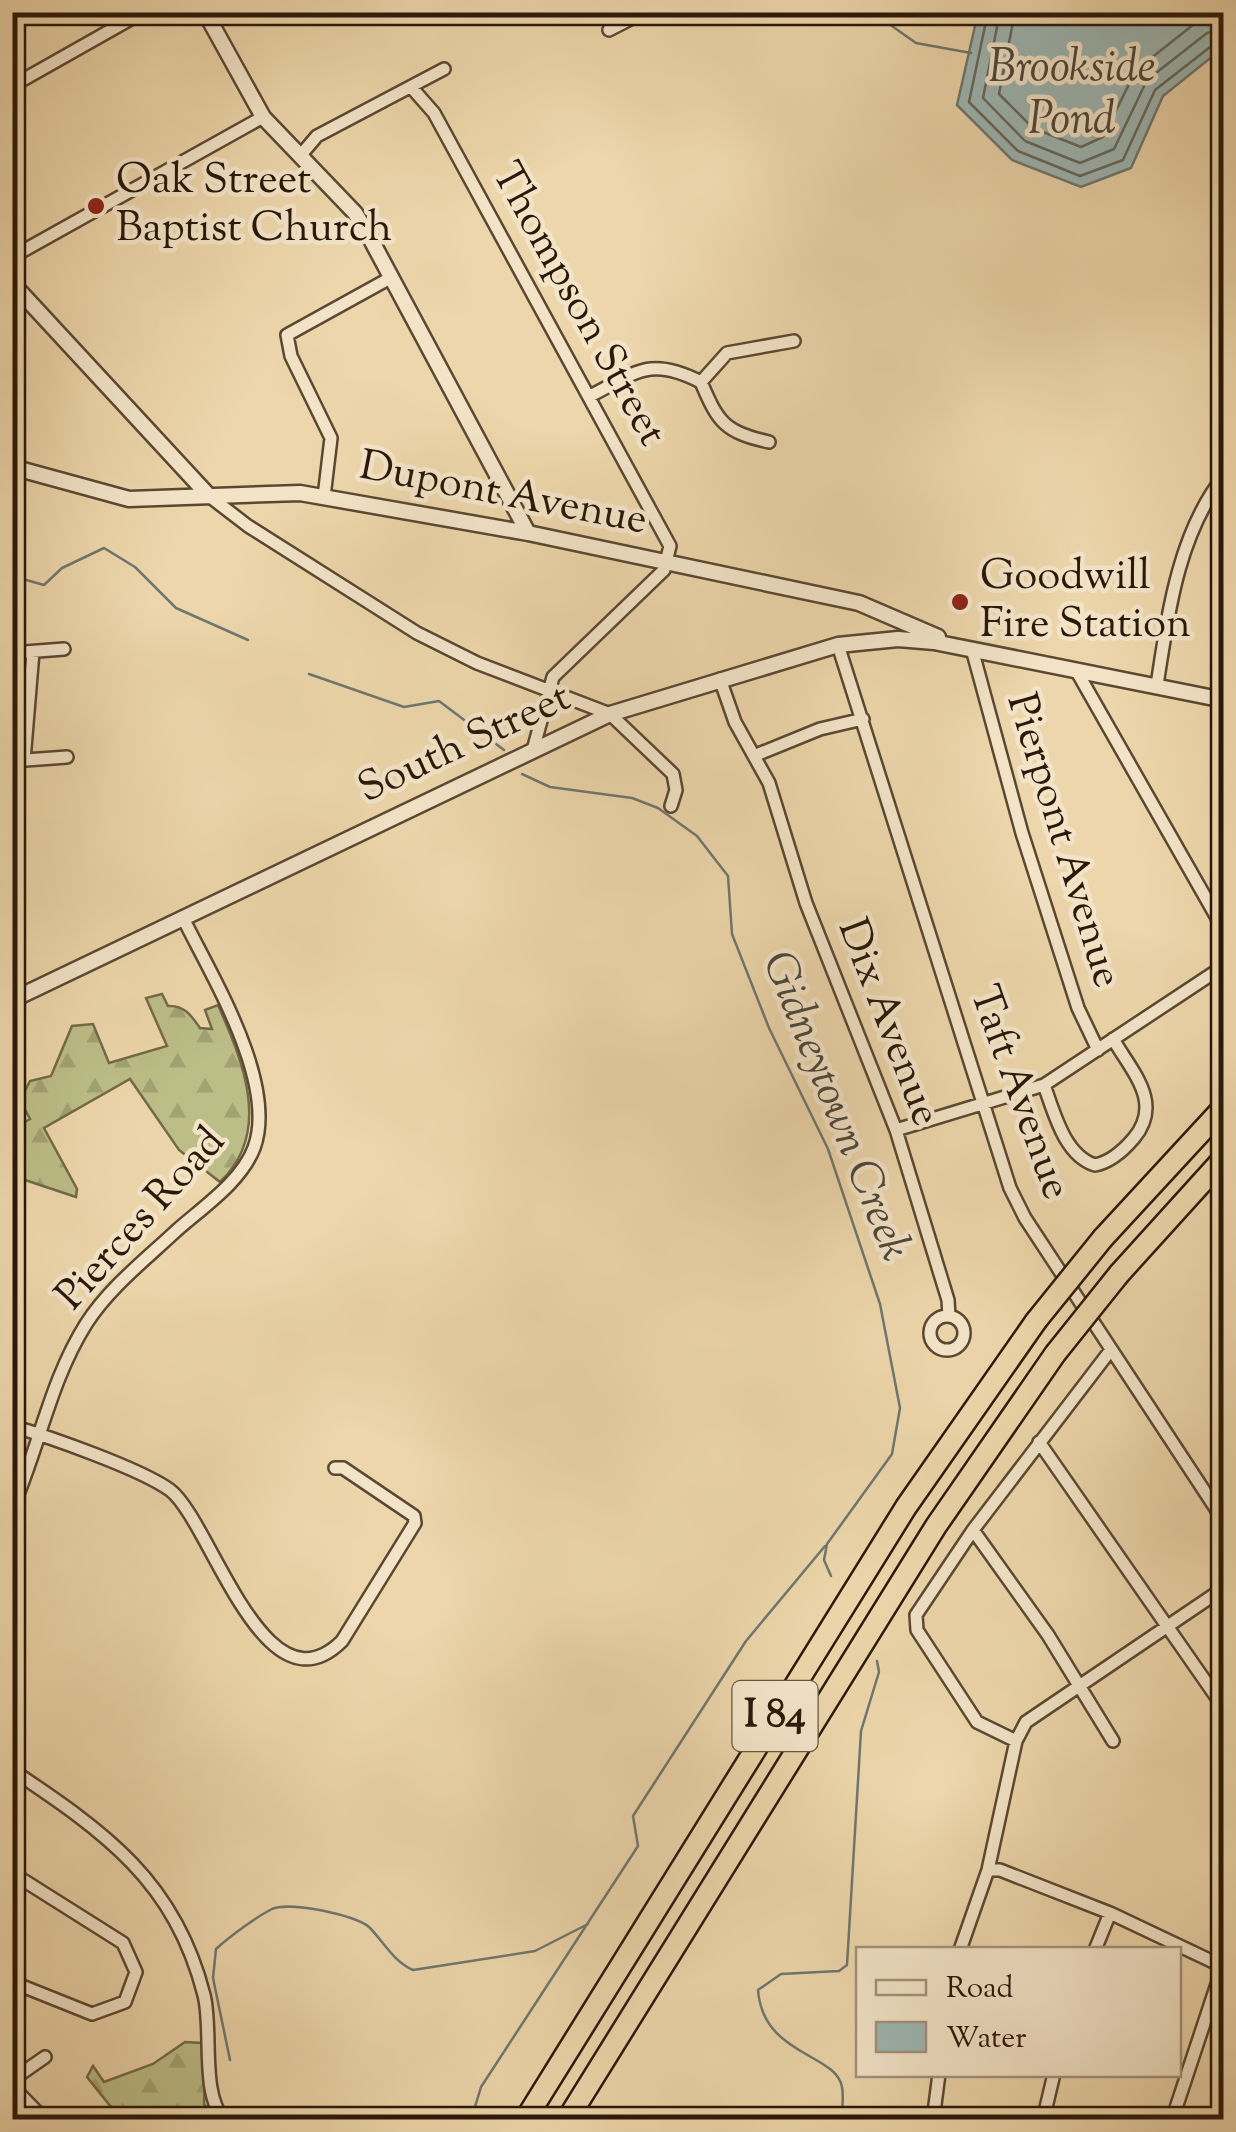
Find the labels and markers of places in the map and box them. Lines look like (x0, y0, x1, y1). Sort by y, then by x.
place label: Oak Street Baptist Church (116, 152, 392, 260)
marker: Oak Street Baptist Church (85, 195, 107, 217)
place label: Goodwill Fire Station (980, 548, 1191, 656)
marker: Goodwill Fire Station (949, 591, 971, 613)

